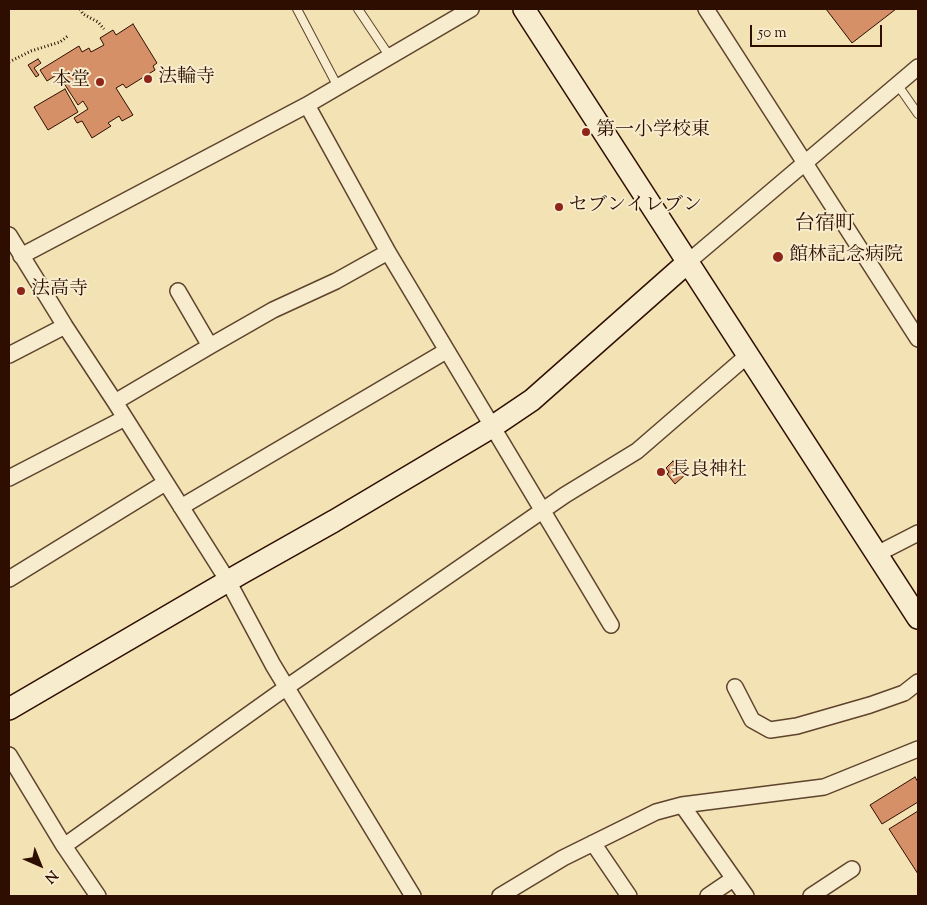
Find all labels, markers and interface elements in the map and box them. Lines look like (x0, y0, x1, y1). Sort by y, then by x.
scale bar (752, 15, 884, 47)
text: 50 m (758, 23, 787, 44)
place label: 法輪寺 (158, 68, 215, 90)
place label: 本堂 (52, 71, 90, 93)
marker: 法輪寺 (142, 73, 154, 85)
marker: 本堂 (94, 76, 106, 88)
place label: 第一小学校東 (596, 121, 710, 143)
marker: 第一小学校東 (580, 126, 592, 138)
place label: セブンイレブン (569, 196, 702, 218)
marker: セブンイレブン (553, 201, 565, 213)
district label: 台宿町 (795, 214, 855, 238)
place label: 館林記念病院 (789, 246, 903, 268)
marker: 館林記念病院 (771, 250, 785, 264)
place label: 法高寺 (31, 280, 88, 302)
marker: 法高寺 (15, 285, 27, 297)
place label: 長良神社 (671, 461, 747, 483)
marker: 長良神社 (655, 466, 667, 478)
north arrow (15, 840, 65, 890)
text: N (39, 865, 61, 887)

